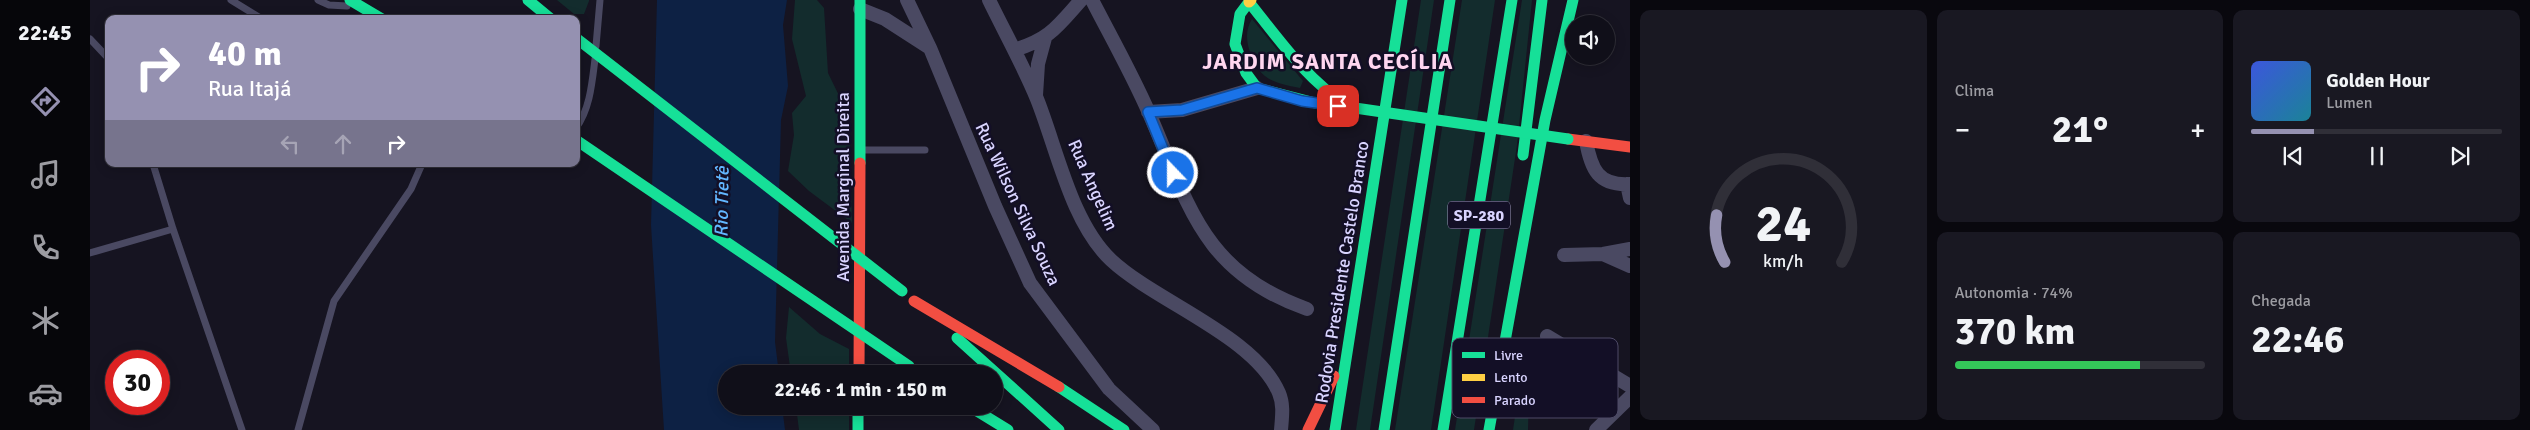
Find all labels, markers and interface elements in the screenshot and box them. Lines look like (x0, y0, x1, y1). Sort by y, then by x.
map controls (1565, 15, 1615, 65)
button: sound (1565, 15, 1615, 65)
text: 22:45 (18, 19, 72, 46)
text: 40 m (208, 32, 282, 75)
icon: right (125, 35, 190, 100)
district label: JARDIM SANTA CECÍLIA (1202, 48, 1454, 75)
text: Golden Hour (2326, 69, 2430, 93)
text: Rua Itajá (208, 75, 291, 102)
text: Clima (1955, 81, 1994, 101)
icon: directions (28, 84, 63, 119)
pin (1317, 85, 1359, 127)
street label: Avenida Marginal Direita (832, 92, 854, 282)
icon: arrive (1324, 92, 1352, 120)
text: Lumen (2326, 93, 2373, 113)
text: 21° (2052, 106, 2108, 153)
text: − (1955, 113, 1970, 147)
text: + (2190, 113, 2205, 147)
street label: Rua Wilson Silva Souza (971, 119, 1065, 289)
icon: left (276, 130, 304, 158)
icon: ahead (329, 130, 357, 158)
icon: right (382, 130, 410, 158)
street label: Rua Angelim (1063, 136, 1123, 234)
street label: Rodovia Presidente Castelo Branco (1310, 139, 1374, 405)
icon: previous (2279, 142, 2307, 170)
icon: pause (2363, 142, 2391, 170)
icon: next (2446, 142, 2474, 170)
position arrow (1146, 146, 1198, 198)
icon: music (28, 157, 63, 192)
water label: Rio Tietê (709, 165, 735, 238)
text: 24 (1755, 192, 1811, 256)
road number: SP-280 (1448, 202, 1510, 228)
icon: phone (28, 230, 63, 265)
text: km/h (1763, 250, 1804, 272)
text: Autonomia · 74% (1955, 283, 2073, 303)
text: Chegada (2251, 291, 2311, 311)
icon: climate (28, 303, 63, 338)
text: 370 km (1955, 308, 2075, 355)
text: 22:46 (2251, 316, 2345, 363)
legend (1452, 338, 1618, 418)
text: Livre (1494, 347, 1523, 364)
speed limit sign: 30 (105, 350, 170, 415)
text: Lento (1494, 369, 1528, 386)
icon: car (28, 376, 63, 411)
text: 22:46 · 1 min · 150 m (774, 378, 947, 402)
text: Parado (1494, 392, 1536, 409)

